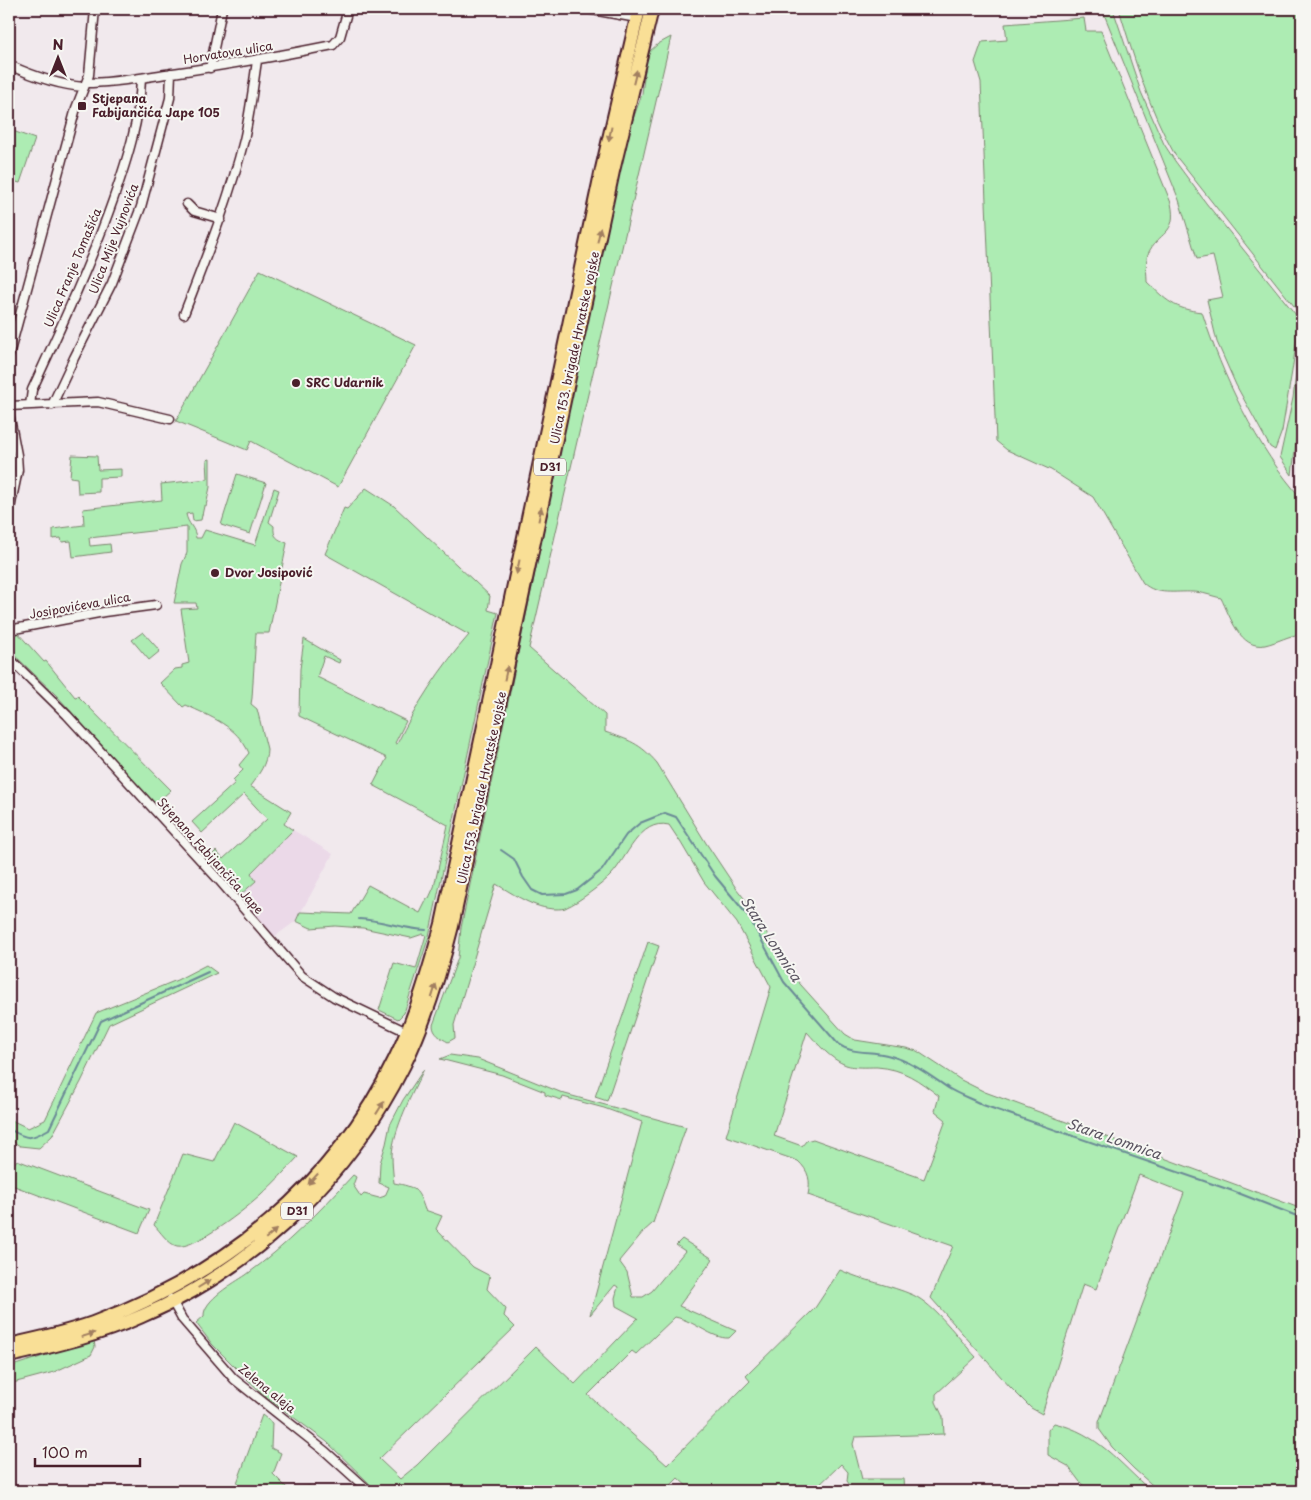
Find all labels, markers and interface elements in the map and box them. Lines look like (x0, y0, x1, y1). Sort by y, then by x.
north arrow (32, 32, 82, 82)
text: N (52, 34, 64, 55)
street label: Horvatova ulica (182, 36, 274, 68)
one-way arrow (631, 69, 639, 84)
place label: Stjepana Fabijančića Jape 105 (92, 89, 220, 121)
marker: Stjepana Fabijančića Jape 105 (76, 100, 88, 112)
one-way arrow (606, 126, 614, 141)
street label: Ulica Mije Vujnovića (84, 180, 143, 296)
street label: Ulica Franje Tomašića (39, 205, 106, 330)
one-way arrow (595, 228, 603, 243)
street label: Ulica 153. brigade Hrvatske vojske (545, 250, 603, 446)
place label: SRC Udarnik (306, 373, 384, 391)
marker: SRC Udarnik (290, 377, 302, 389)
road number: D31 (534, 458, 566, 476)
one-way arrow (536, 507, 544, 522)
one-way arrow (514, 559, 522, 574)
place label: Dvor Josipović (225, 563, 313, 581)
marker: Dvor Josipović (209, 567, 221, 579)
street label: Josipovićeva ulica (28, 587, 132, 623)
one-way arrow (503, 665, 511, 681)
street label: Ulica 153. brigade Hrvatske vojske (452, 690, 510, 886)
street label: Stjepana Fabijančića Jape (153, 793, 268, 918)
water label: Stara Lomnica (736, 892, 808, 987)
one-way arrow (431, 983, 438, 998)
one-way arrow (375, 1102, 385, 1115)
water label: Stara Lomnica (1064, 1113, 1165, 1165)
one-way arrow (307, 1172, 319, 1184)
road number: D31 (281, 1202, 313, 1220)
one-way arrow (265, 1229, 278, 1240)
one-way arrow (197, 1280, 210, 1289)
one-way arrow (81, 1331, 96, 1339)
street label: Zelena aleja (235, 1359, 301, 1417)
scale bar (35, 1435, 140, 1467)
text: 100 m (42, 1440, 88, 1463)

